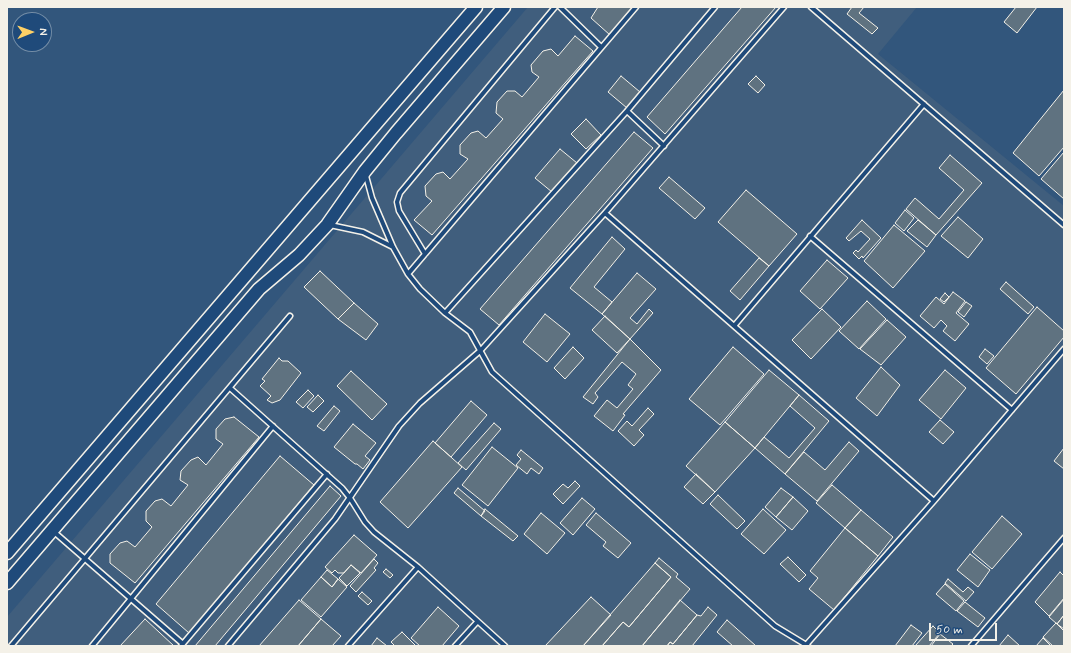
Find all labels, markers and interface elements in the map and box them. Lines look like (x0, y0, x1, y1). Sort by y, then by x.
north arrow (12, 12, 52, 52)
text: N (36, 28, 50, 36)
scale bar (931, 615, 999, 641)
text: 50 m (936, 622, 963, 638)

